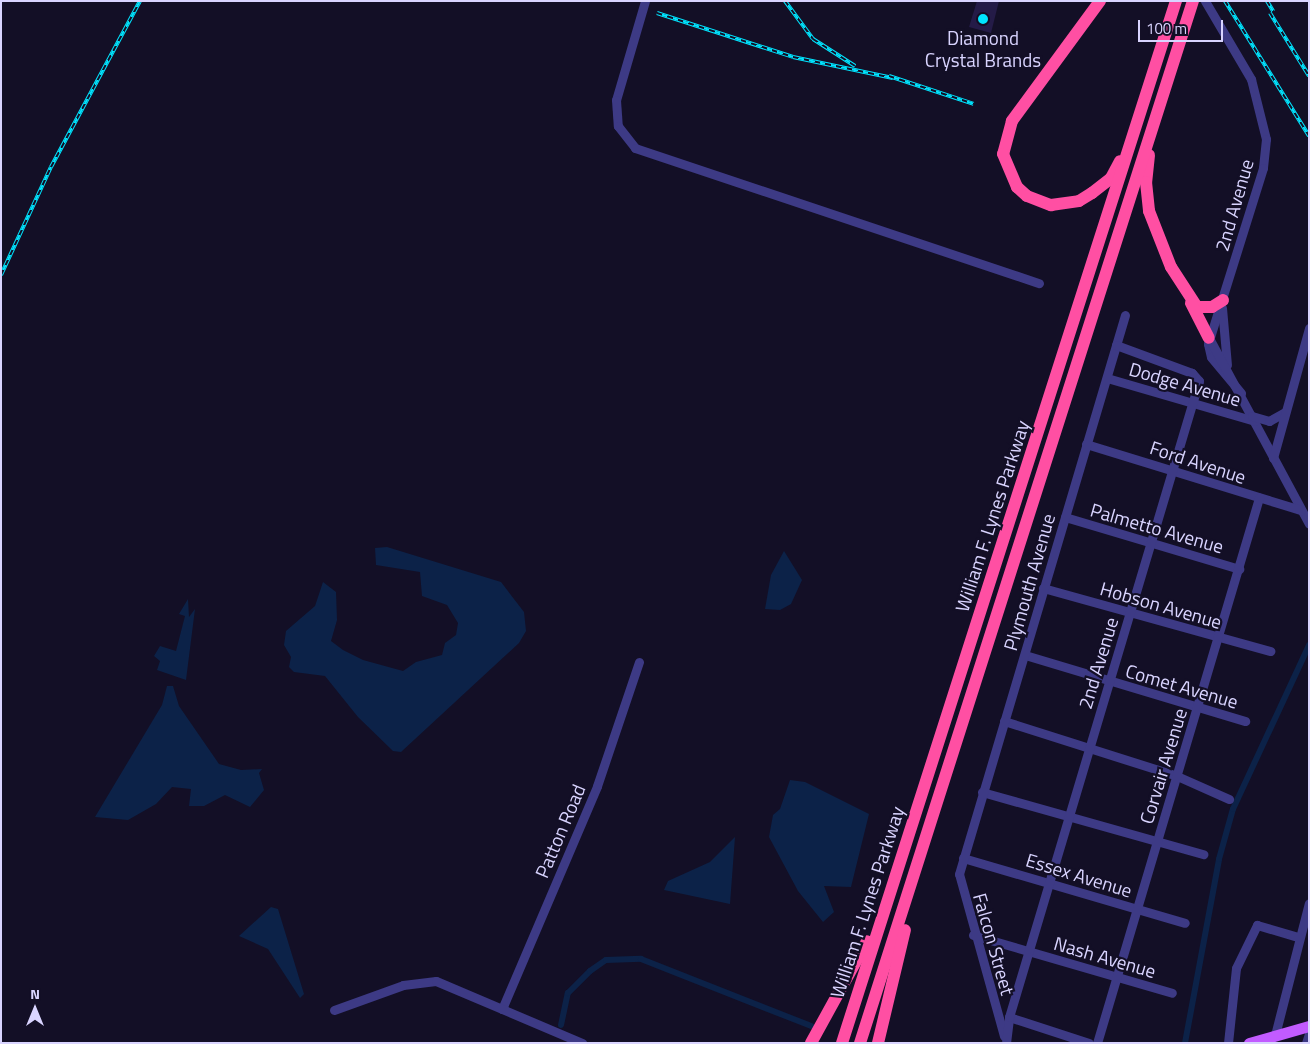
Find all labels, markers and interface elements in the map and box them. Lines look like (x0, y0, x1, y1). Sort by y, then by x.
scale bar (1140, 10, 1225, 42)
marker: Diamond Crystal Brands (977, 13, 989, 25)
text: 100 m (1146, 17, 1187, 40)
place label: Diamond Crystal Brands (925, 27, 1041, 71)
street label: 2nd Avenue (1210, 156, 1258, 254)
street label: Dodge Avenue (1126, 357, 1244, 411)
street label: William F. Lynes Parkway (950, 417, 1034, 615)
street label: Ford Avenue (1147, 436, 1249, 488)
street label: Palmetto Avenue (1088, 498, 1226, 558)
street label: Plymouth Avenue (999, 511, 1059, 653)
street label: Hobson Avenue (1098, 577, 1224, 633)
street label: 2nd Avenue (1073, 614, 1123, 712)
street label: Comet Avenue (1123, 659, 1241, 713)
street label: Corvair Avenue (1135, 705, 1191, 827)
street label: Patton Road (530, 781, 590, 881)
street label: William F. Lynes Parkway (825, 803, 909, 1001)
street label: Essex Avenue (1023, 848, 1135, 902)
street label: Falcon Street (969, 890, 1019, 998)
street label: Nash Avenue (1051, 932, 1159, 982)
text: N (30, 983, 40, 1004)
north arrow (10, 984, 60, 1034)

